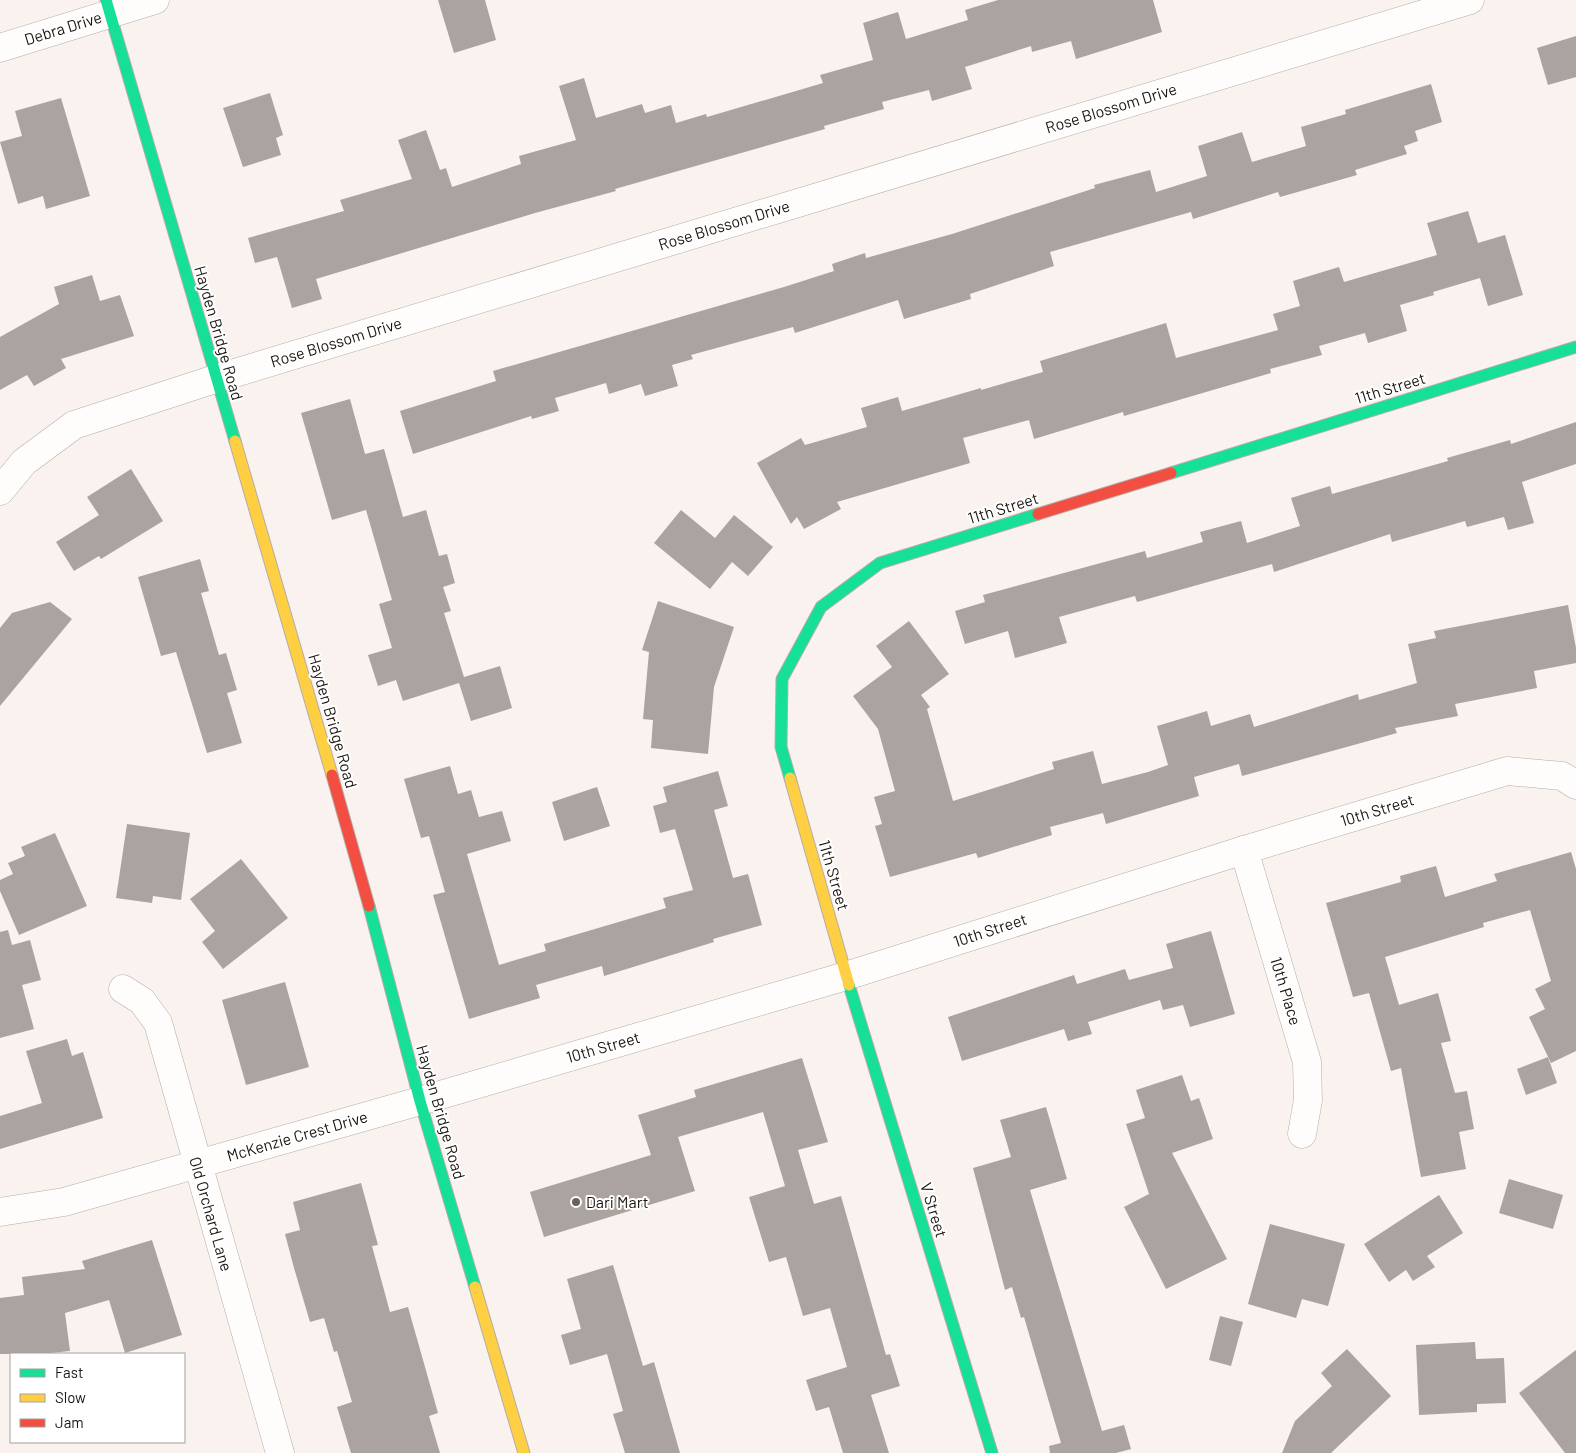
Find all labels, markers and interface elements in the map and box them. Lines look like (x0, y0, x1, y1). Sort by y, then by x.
street label: Debra Drive (22, 7, 104, 48)
street label: Rose Blossom Drive (1043, 79, 1179, 137)
street label: Rose Blossom Drive (656, 196, 792, 254)
street label: Hayden Bridge Road (191, 263, 248, 402)
street label: Rose Blossom Drive (268, 313, 404, 371)
street label: 11th Street (1352, 368, 1427, 407)
street label: 11th Street (965, 488, 1040, 527)
street label: Hayden Bridge Road (305, 651, 362, 790)
street label: 10th Street (1338, 789, 1416, 830)
street label: 11th Street (815, 837, 854, 912)
street label: 10th Street (951, 909, 1029, 950)
street label: 10th Place (1267, 954, 1306, 1027)
street label: 10th Street (564, 1027, 642, 1066)
street label: Hayden Bridge Road (413, 1042, 470, 1181)
street label: McKenzie Crest Drive (224, 1106, 369, 1165)
street label: Old Orchard Lane (186, 1154, 237, 1273)
street label: V Street (917, 1180, 952, 1240)
place label: Dari Mart (586, 1192, 649, 1211)
marker: Dari Mart (570, 1196, 582, 1208)
legend (10, 1353, 185, 1443)
text: Fast (55, 1363, 83, 1381)
text: Slow (55, 1388, 86, 1406)
text: Jam (55, 1413, 84, 1431)

